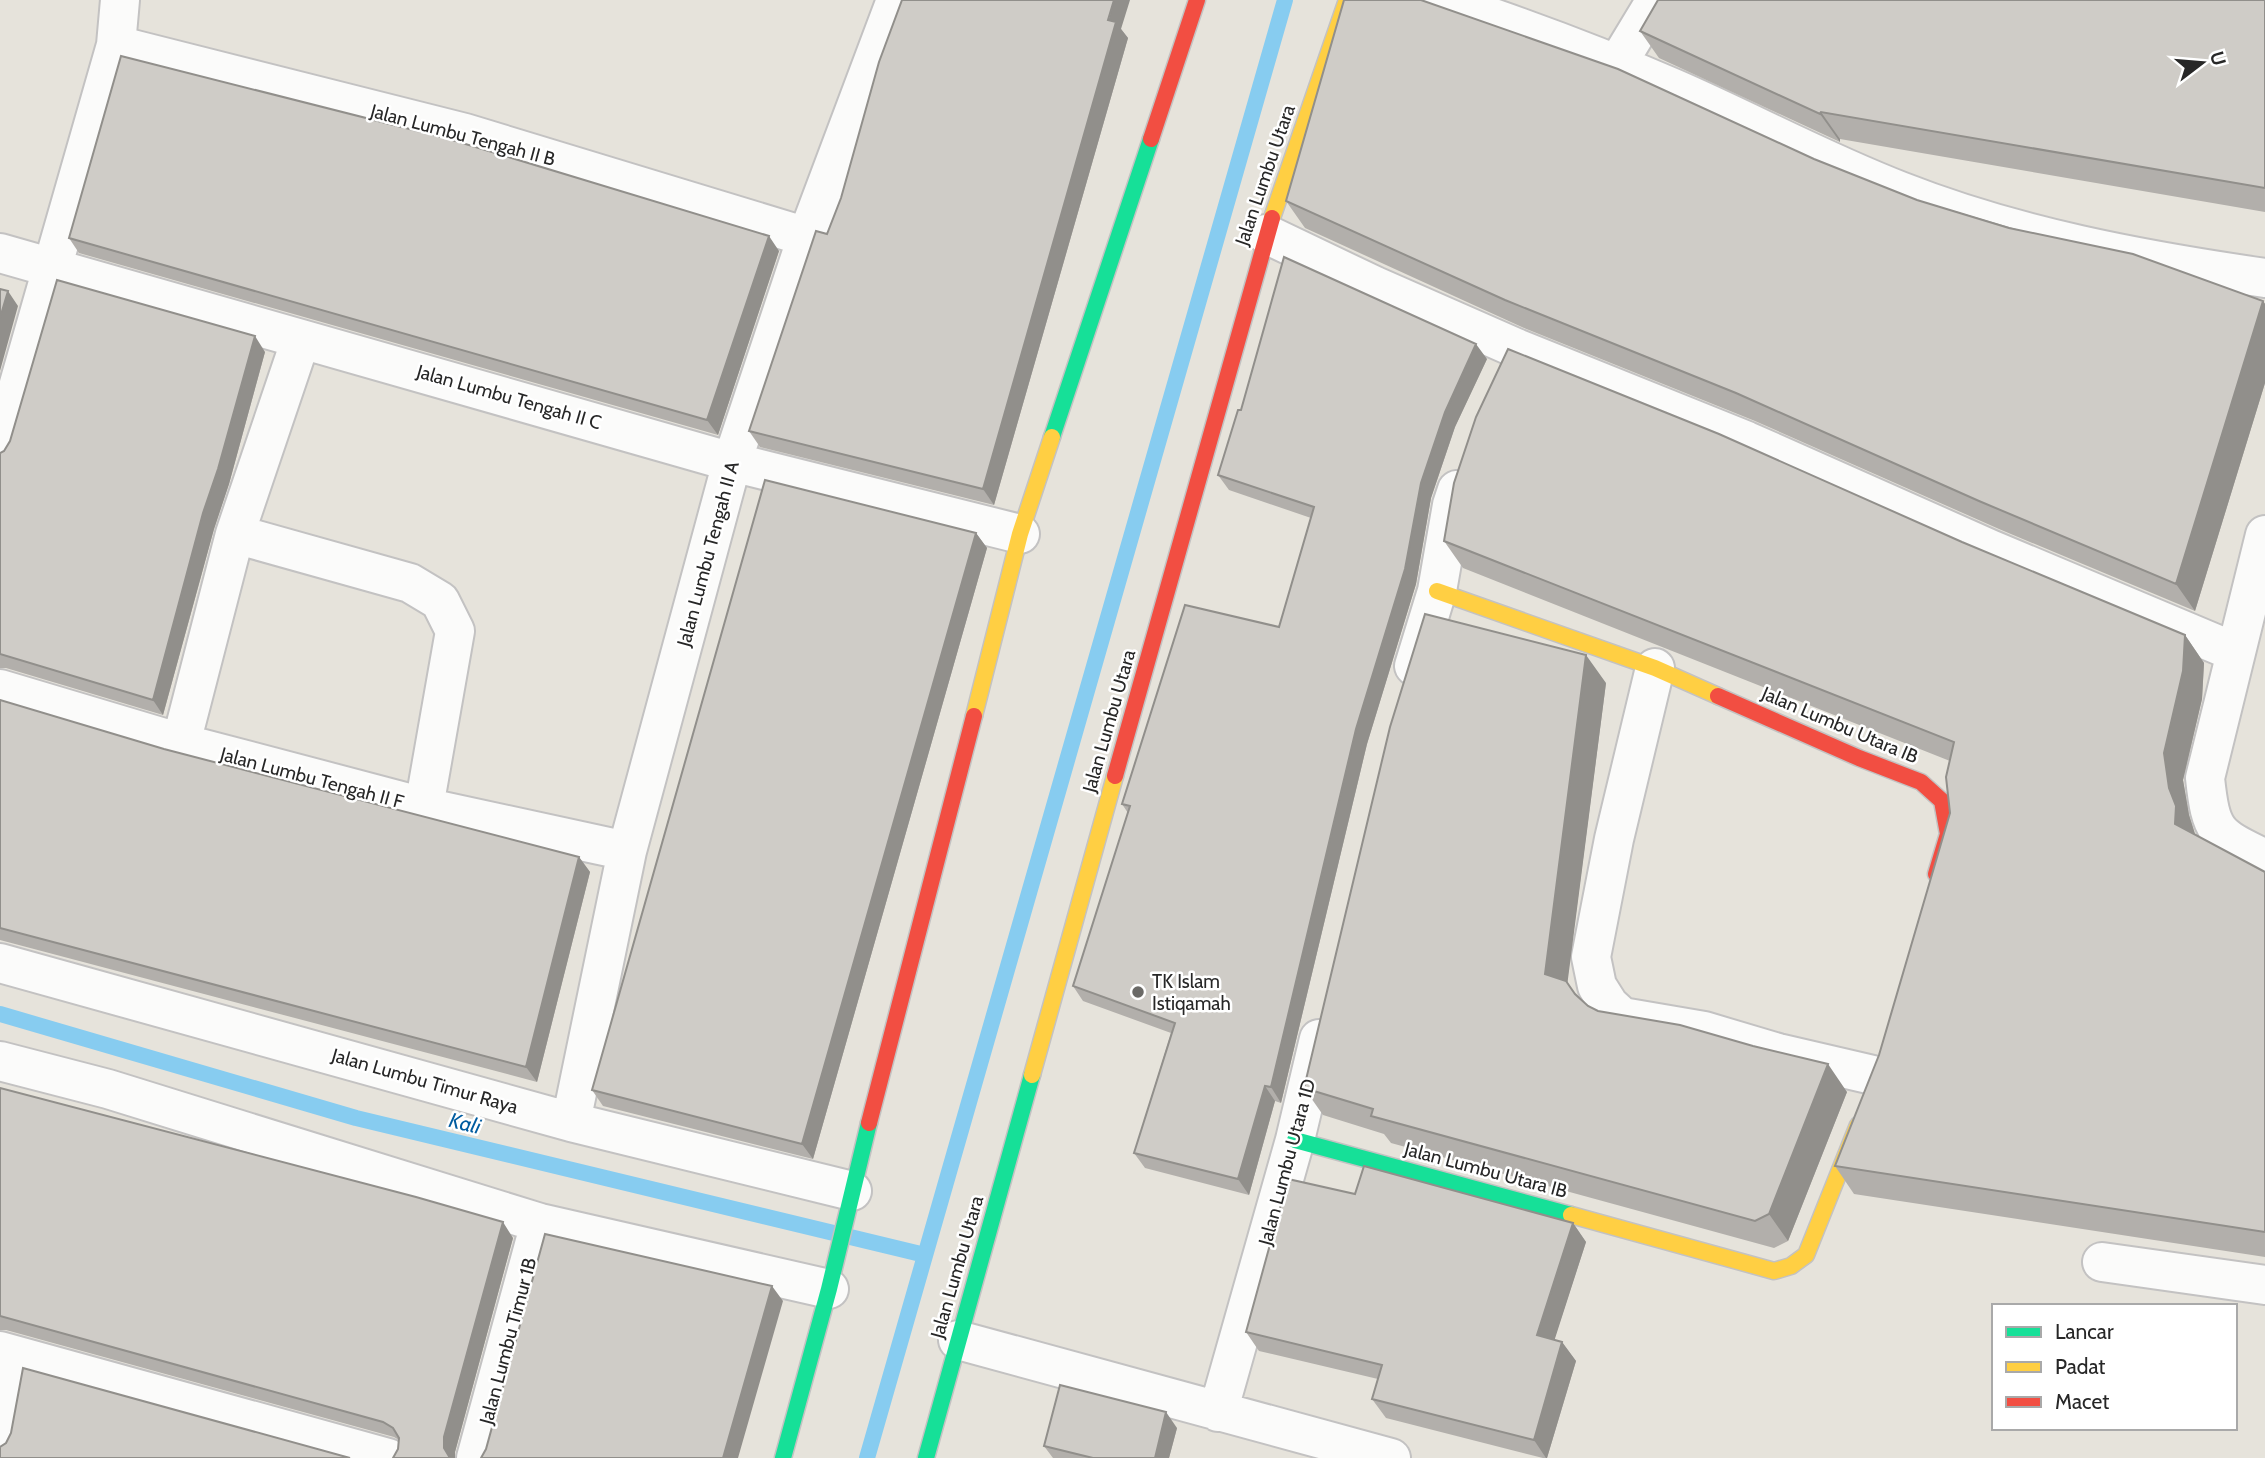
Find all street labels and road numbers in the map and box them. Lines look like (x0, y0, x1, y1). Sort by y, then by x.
street label: Jalan Lumbu Tengah II B (367, 99, 558, 171)
street label: Jalan Lumbu Utara (1230, 102, 1300, 249)
street label: Jalan Lumbu Tengah II C (413, 359, 604, 434)
street label: Jalan Lumbu Tengah II A (672, 459, 744, 650)
street label: Jalan Lumbu Utara (1077, 647, 1140, 796)
street label: Jalan Lumbu Utara IB (1757, 681, 1922, 768)
street label: Jalan Lumbu Tengah II F (217, 742, 406, 814)
street label: Jalan Lumbu Timur Raya (328, 1043, 521, 1119)
street label: Jalan Lumbu Utara 1D (1253, 1076, 1320, 1249)
street label: Jalan Lumbu Utara IB (1401, 1137, 1570, 1203)
street label: Jalan Lumbu Utara (925, 1193, 988, 1342)
street label: Jalan Lumbu Timur 1B (474, 1255, 541, 1428)

